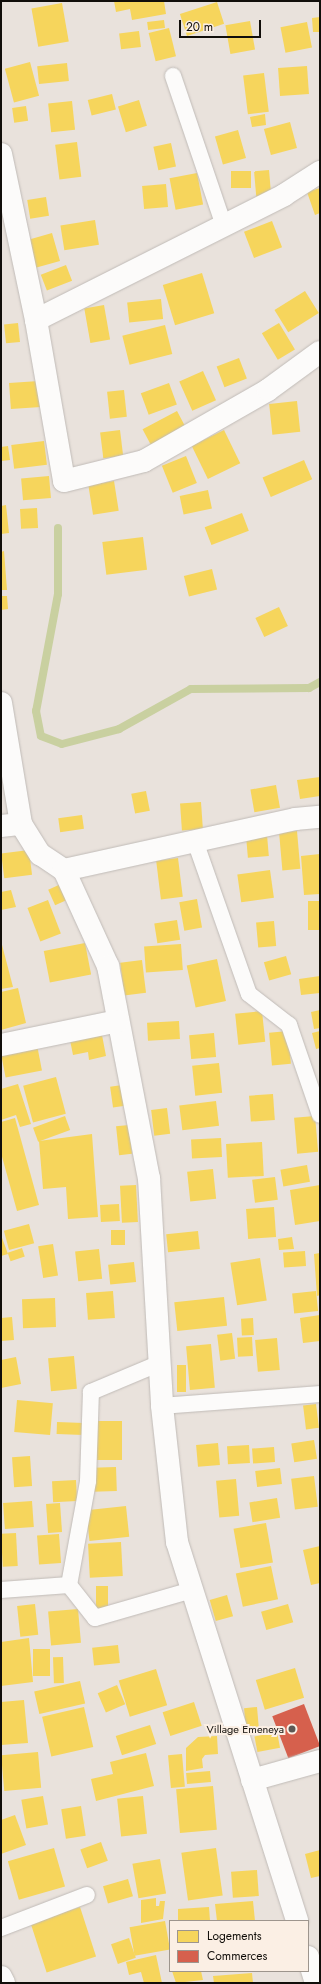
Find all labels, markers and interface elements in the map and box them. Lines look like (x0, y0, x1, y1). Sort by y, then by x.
scale bar (181, 12, 263, 38)
text: 20 m (186, 18, 213, 36)
place label: Village Emeneya (207, 1722, 284, 1736)
marker: Village Emeneya (287, 1724, 297, 1734)
legend (169, 1920, 309, 1972)
text: Logements (207, 1927, 262, 1945)
text: Commerces (207, 1947, 267, 1965)

